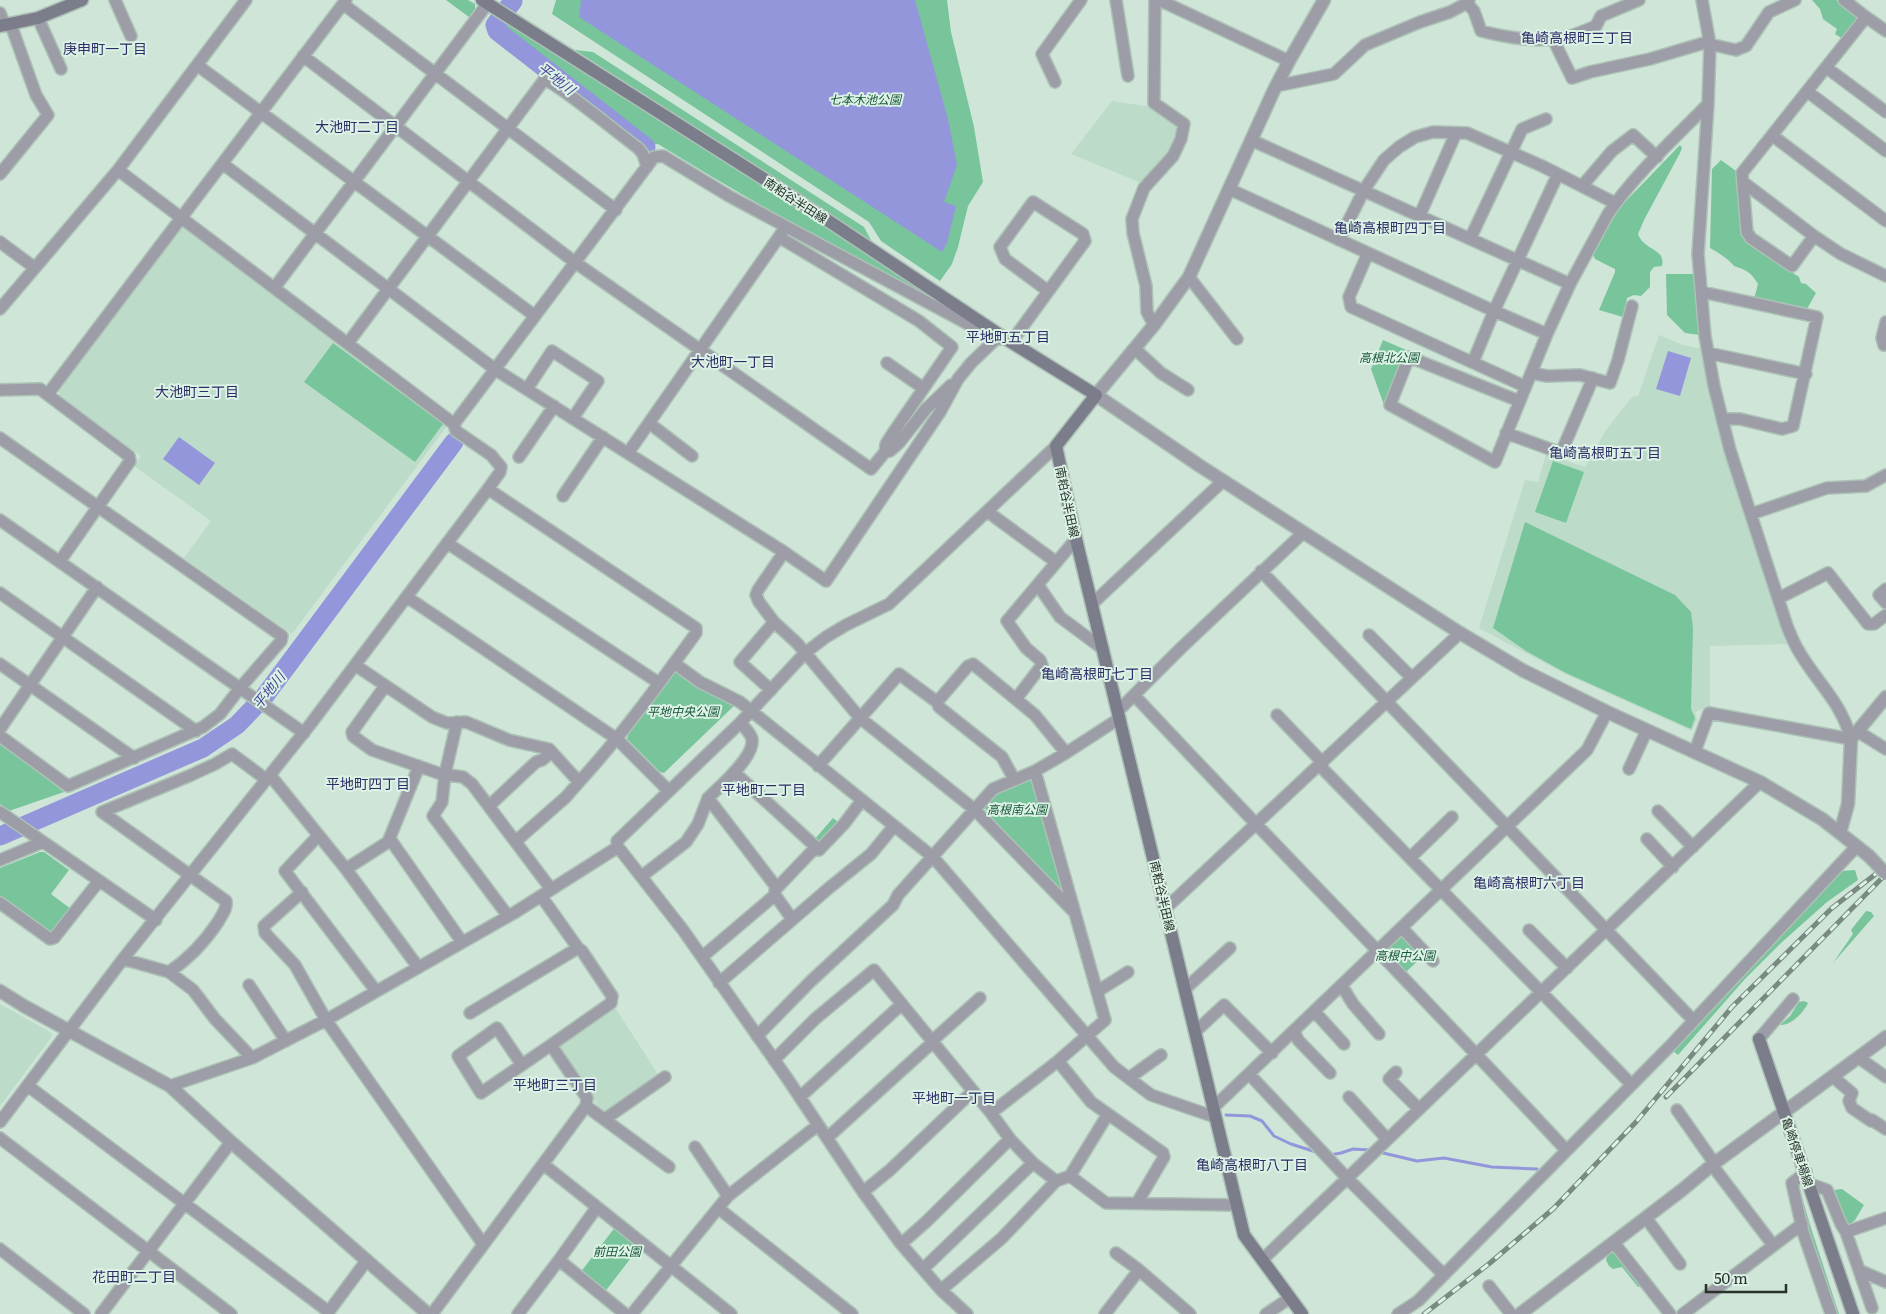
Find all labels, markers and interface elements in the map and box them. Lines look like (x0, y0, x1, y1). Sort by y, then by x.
district label: 亀崎高根町三丁目 (1521, 27, 1633, 47)
district label: 庚申町一丁目 (63, 38, 147, 58)
water label: 平地川 (534, 57, 581, 100)
park label: 七本木池公園 (829, 90, 903, 108)
district label: 大池町二丁目 (315, 116, 399, 136)
street label: 南粕谷半田線 (761, 173, 831, 227)
district label: 亀崎高根町四丁目 (1334, 217, 1446, 237)
district label: 平地町五丁目 (966, 326, 1050, 346)
park label: 高根北公園 (1359, 348, 1421, 366)
district label: 大池町一丁目 (691, 351, 775, 371)
district label: 大池町三丁目 (155, 381, 239, 401)
district label: 亀崎高根町五丁目 (1549, 442, 1661, 462)
street label: 南粕谷半田線 (1052, 465, 1084, 539)
district label: 亀崎高根町七丁目 (1041, 663, 1153, 683)
water label: 平地川 (247, 666, 290, 713)
park label: 平地中央公園 (647, 702, 721, 720)
district label: 平地町四丁目 (326, 773, 410, 793)
district label: 平地町二丁目 (722, 779, 806, 799)
park label: 高根南公園 (987, 800, 1049, 818)
street label: 南粕谷半田線 (1146, 859, 1180, 933)
district label: 亀崎高根町六丁目 (1473, 872, 1585, 892)
park label: 高根中公園 (1375, 946, 1437, 964)
district label: 平地町三丁目 (513, 1074, 597, 1094)
district label: 平地町一丁目 (912, 1087, 996, 1107)
street label: 亀崎停車場線 (1778, 1115, 1818, 1189)
district label: 亀崎高根町八丁目 (1196, 1154, 1308, 1174)
park label: 前田公園 (593, 1242, 643, 1260)
scale bar (1706, 1262, 1786, 1294)
district label: 花田町二丁目 (92, 1266, 176, 1286)
text: 50 m (1714, 1266, 1748, 1289)

